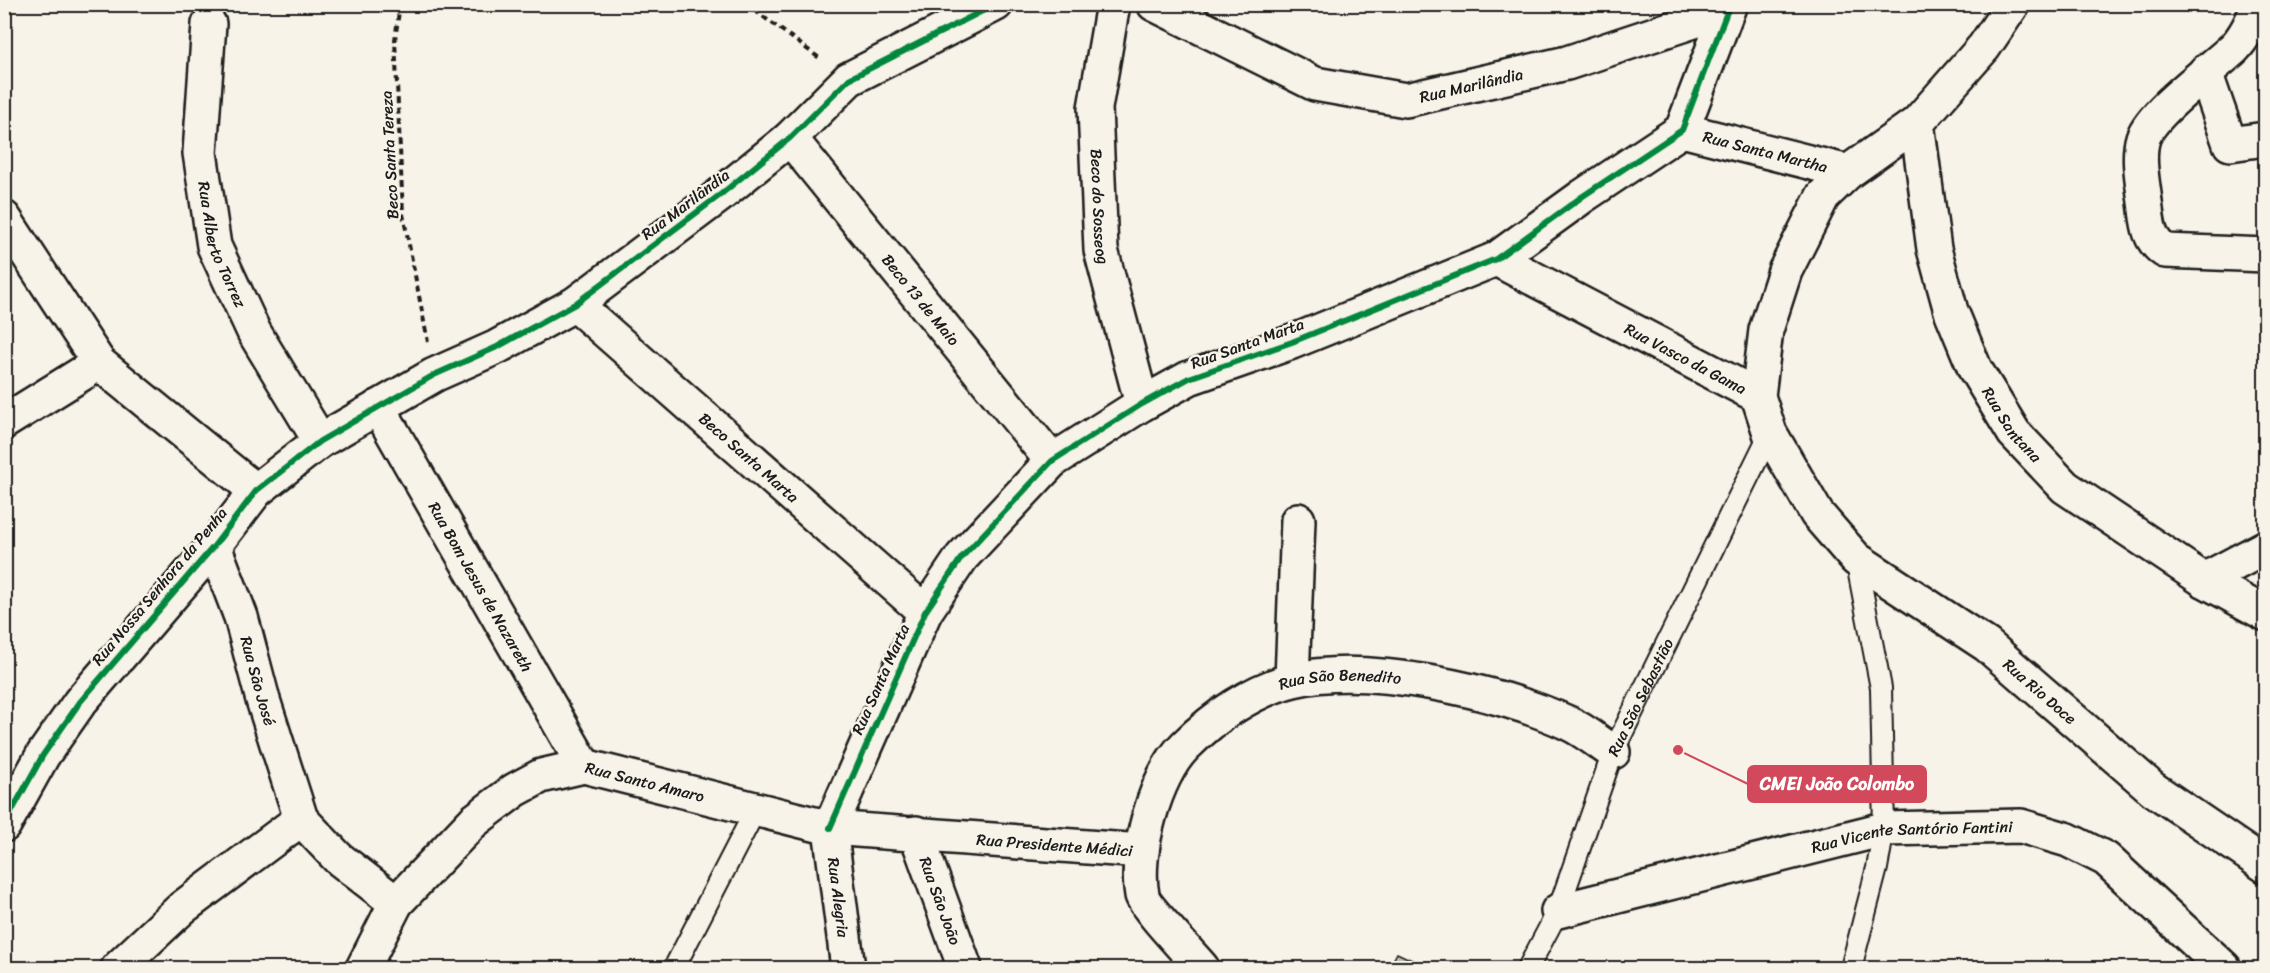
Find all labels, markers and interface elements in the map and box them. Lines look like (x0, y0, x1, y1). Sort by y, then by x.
street label: Rua Marilândia (1417, 60, 1526, 111)
street label: Beco Santa Tereza (372, 90, 407, 220)
street label: Rua Santa Martha (1700, 122, 1831, 181)
street label: Beco do Sosseog (1082, 148, 1118, 267)
street label: Rua Marilândia (635, 161, 736, 248)
street label: Rua Alberto Torrez (189, 179, 255, 313)
street label: Beco 13 de Maio (874, 247, 967, 353)
street label: Rua Santa Marta (1186, 310, 1308, 377)
street label: Rua Vasco da Gama (1619, 315, 1752, 403)
street label: Rua Santana (1974, 381, 2050, 470)
street label: Beco Santa Marta (692, 405, 806, 510)
street label: Rua Bom Jesus de Nazareth (420, 496, 541, 677)
street label: Rua Nossa Senhora da Penha (84, 500, 235, 672)
street label: Rua Santa Marta (843, 619, 918, 739)
street label: Rua São José (232, 633, 284, 729)
street label: Rua São Sebastião (1599, 633, 1682, 761)
street label: Rua Rio Doce (1996, 651, 2084, 732)
street label: Rua São Benedito (1275, 660, 1403, 698)
street label: Rua Santo Amaro (582, 753, 708, 811)
callout: CMEI João Colombo (1748, 766, 1926, 802)
text: CMEI João Colombo (1759, 768, 1915, 800)
street label: Rua Vicente Santório Fantini (1808, 812, 2013, 862)
street label: Rua Presidente Médici (975, 825, 1134, 865)
street label: Rua São João (911, 852, 970, 949)
street label: Rua Alegria (819, 856, 858, 940)

